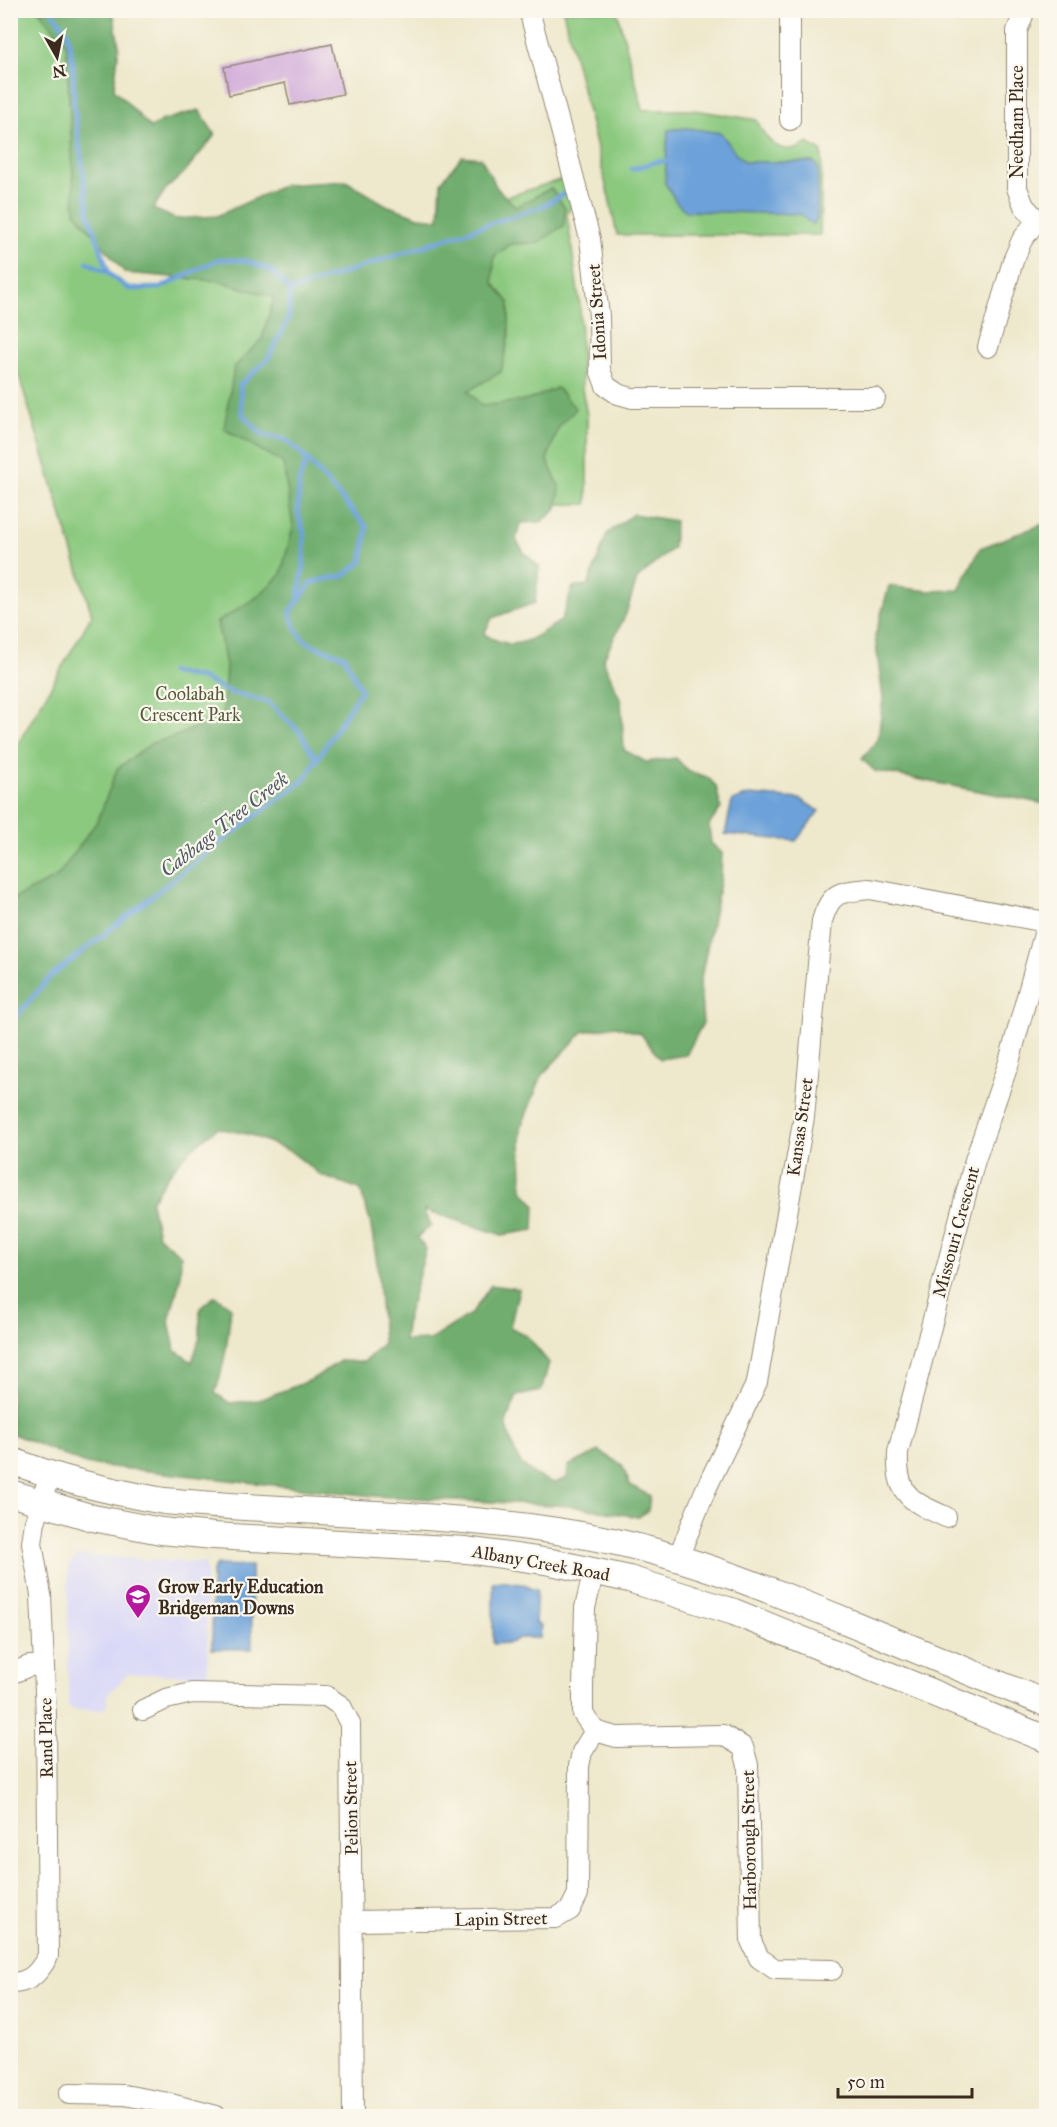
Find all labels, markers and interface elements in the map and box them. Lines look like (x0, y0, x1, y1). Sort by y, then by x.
north arrow (27, 27, 87, 87)
text: N (51, 61, 67, 82)
street label: Needham Place (1006, 65, 1028, 179)
street label: Idonia Street (583, 262, 611, 361)
park label: Coolabah Crescent Park (140, 683, 241, 726)
water label: Cabbage Tree Creek (155, 766, 293, 881)
street label: Kansas Street (782, 1076, 818, 1178)
street label: Missouri Crescent (928, 1163, 984, 1300)
street label: Albany Creek Road (469, 1540, 612, 1586)
place label: Grow Early Education Bridgeman Downs (158, 1576, 324, 1620)
school or university icon: Grow Early Education Bridgeman Downs (123, 1582, 153, 1620)
street label: Rand Place (34, 1697, 58, 1779)
street label: Pelion Street (339, 1760, 363, 1855)
street label: Harborough Street (737, 1769, 762, 1910)
street label: Lapin Street (454, 1907, 548, 1931)
scale bar (838, 2061, 972, 2099)
text: 50 m (847, 2071, 885, 2093)

